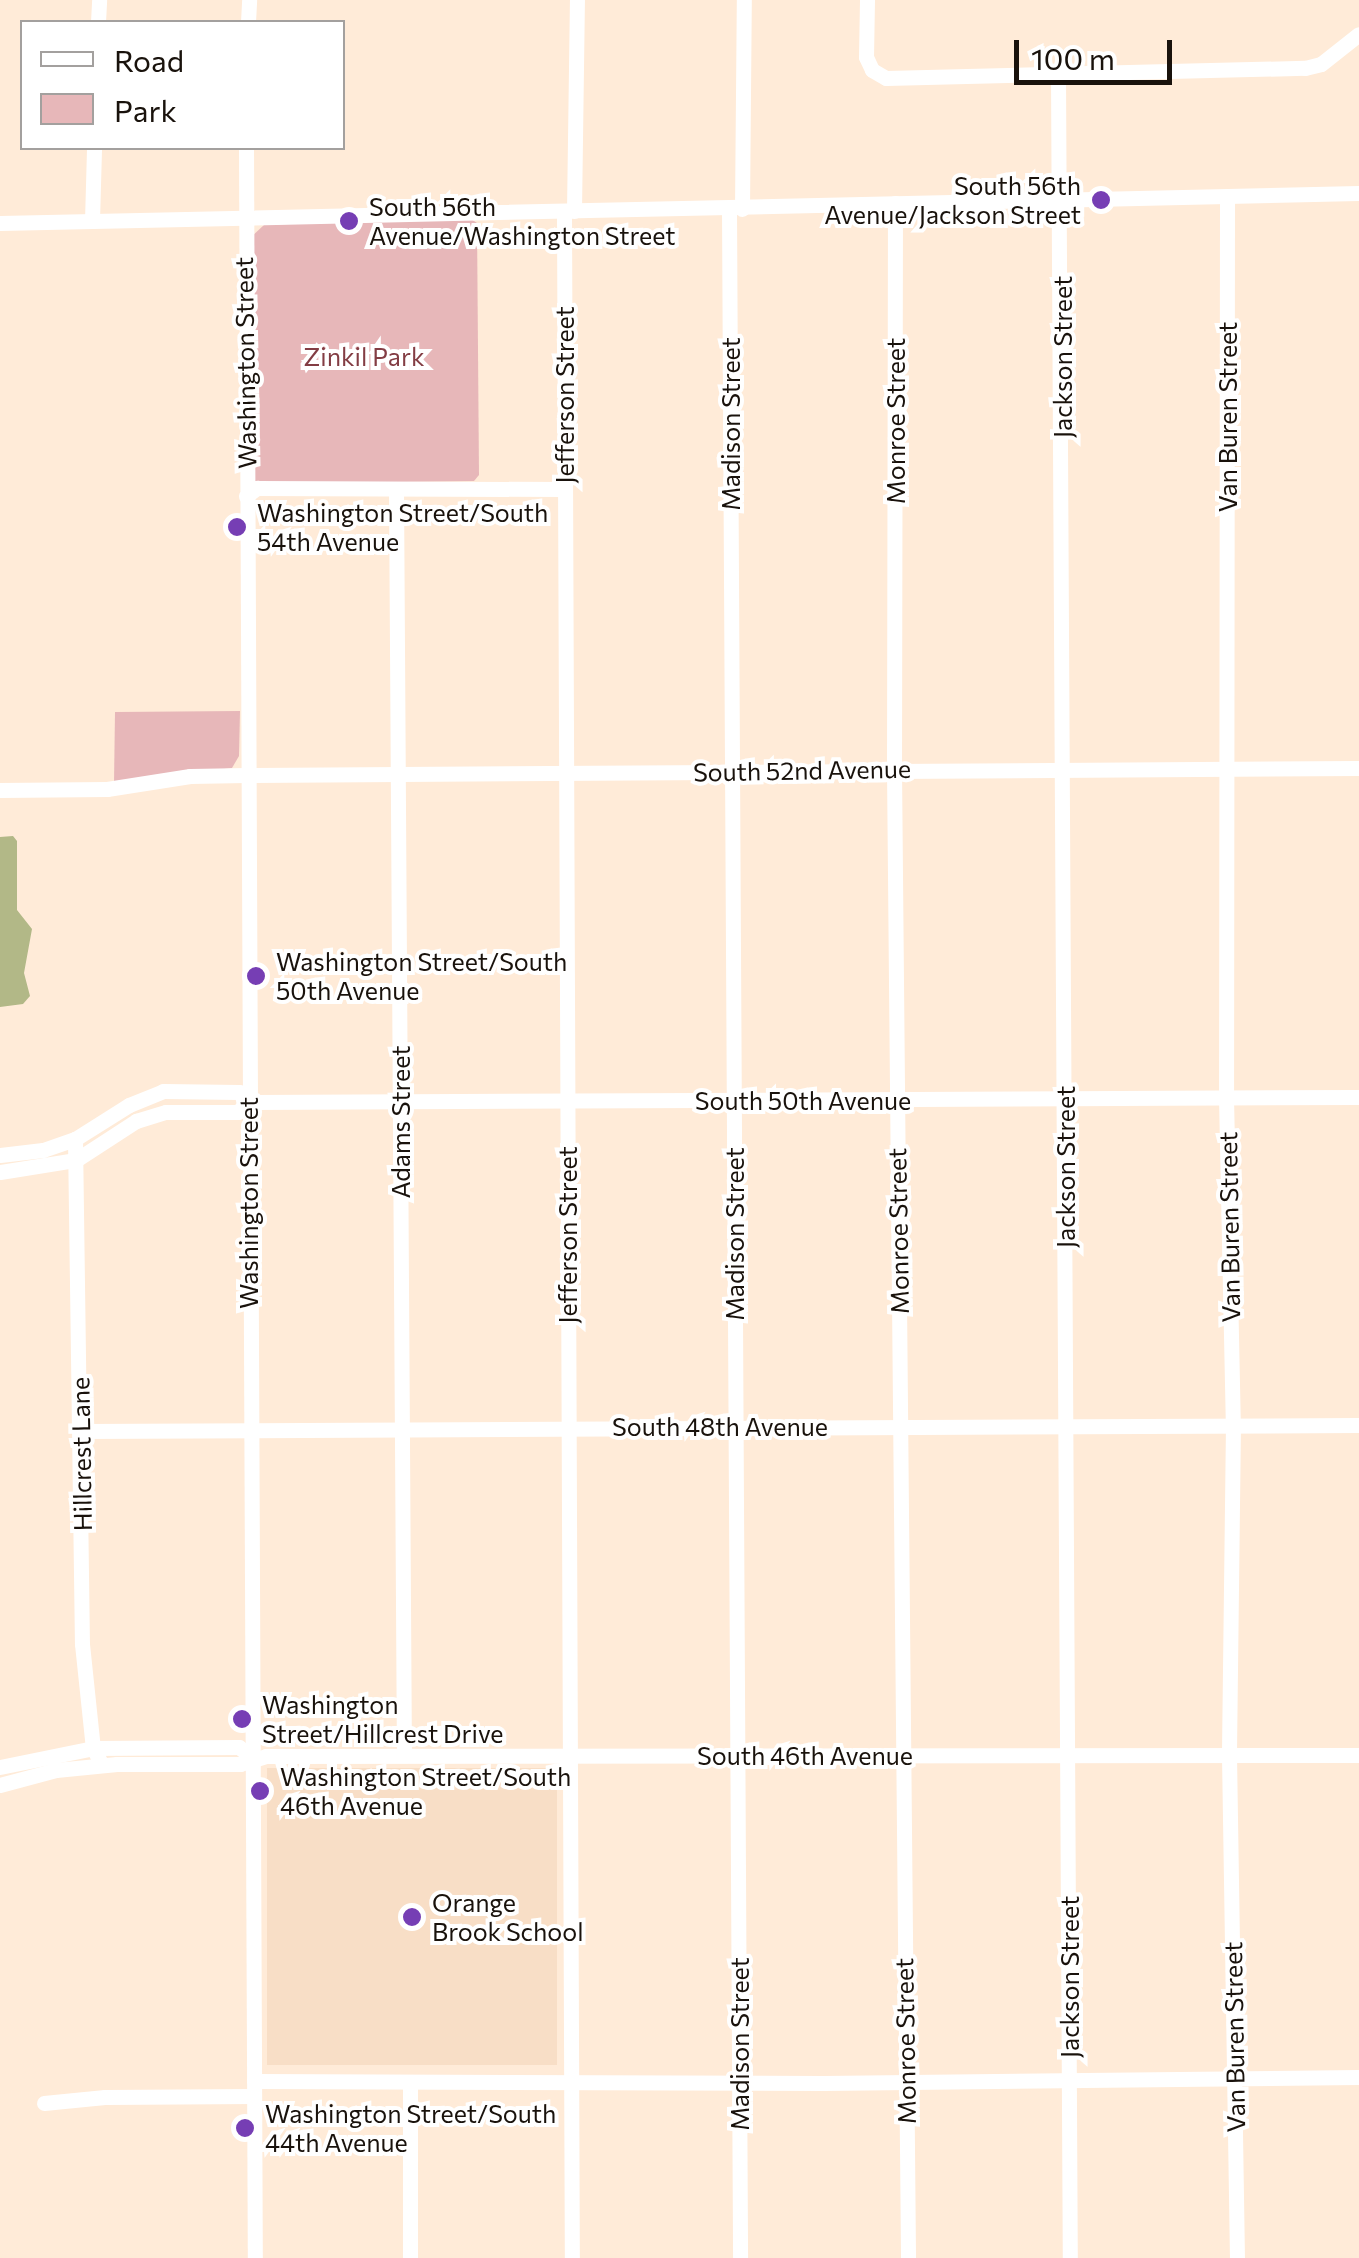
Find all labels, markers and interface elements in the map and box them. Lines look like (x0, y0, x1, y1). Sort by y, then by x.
legend (20, 20, 345, 150)
scale bar (1019, 20, 1176, 82)
text: 100 m (1031, 39, 1115, 76)
text: Road (114, 41, 184, 78)
text: Park (114, 91, 177, 128)
place label: South 56th Avenue/Jackson Street (824, 171, 1081, 230)
marker: South 56th Avenue/Jackson Street (1090, 189, 1112, 211)
place label: South 56th Avenue/Washington Street (369, 192, 676, 251)
marker: South 56th Avenue/Washington Street (338, 210, 360, 232)
street label: Washington Street (228, 257, 262, 469)
street label: Jackson Street (1047, 276, 1077, 438)
street label: Jefferson Street (549, 306, 579, 484)
street label: Van Buren Street (1212, 322, 1242, 512)
street label: Madison Street (715, 337, 745, 511)
street label: Monroe Street (880, 338, 910, 504)
park label: Zinkil Park (304, 341, 424, 371)
place label: Washington Street/South 54th Avenue (257, 498, 548, 557)
marker: Washington Street/South 54th Avenue (226, 516, 248, 538)
street label: South 52nd Avenue (693, 753, 911, 787)
place label: Washington Street/South 50th Avenue (276, 947, 567, 1006)
marker: Washington Street/South 50th Avenue (245, 965, 267, 987)
street label: Adams Street (385, 1046, 415, 1198)
street label: South 50th Avenue (695, 1085, 911, 1115)
street label: Jackson Street (1050, 1086, 1080, 1248)
street label: Washington Street (233, 1097, 263, 1309)
street label: Van Buren Street (1212, 1131, 1246, 1323)
street label: Jefferson Street (552, 1146, 582, 1324)
street label: Madison Street (719, 1147, 749, 1321)
street label: Monroe Street (882, 1148, 914, 1314)
street label: Hillcrest Lane (65, 1377, 97, 1531)
street label: South 48th Avenue (612, 1411, 828, 1441)
place label: Washington Street/Hillcrest Drive (262, 1690, 503, 1749)
marker: Washington Street/Hillcrest Drive (231, 1708, 253, 1730)
street label: South 46th Avenue (697, 1740, 913, 1770)
place label: Washington Street/South 46th Avenue (280, 1762, 571, 1821)
marker: Washington Street/South 46th Avenue (249, 1780, 271, 1802)
place label: Orange Brook School (432, 1888, 583, 1947)
street label: Jackson Street (1054, 1896, 1084, 2058)
marker: Orange Brook School (401, 1906, 423, 1928)
street label: Van Buren Street (1217, 1941, 1251, 2133)
street label: Madison Street (724, 1957, 754, 2131)
street label: Monroe Street (889, 1958, 921, 2124)
place label: Washington Street/South 44th Avenue (265, 2099, 556, 2158)
marker: Washington Street/South 44th Avenue (234, 2117, 256, 2139)

